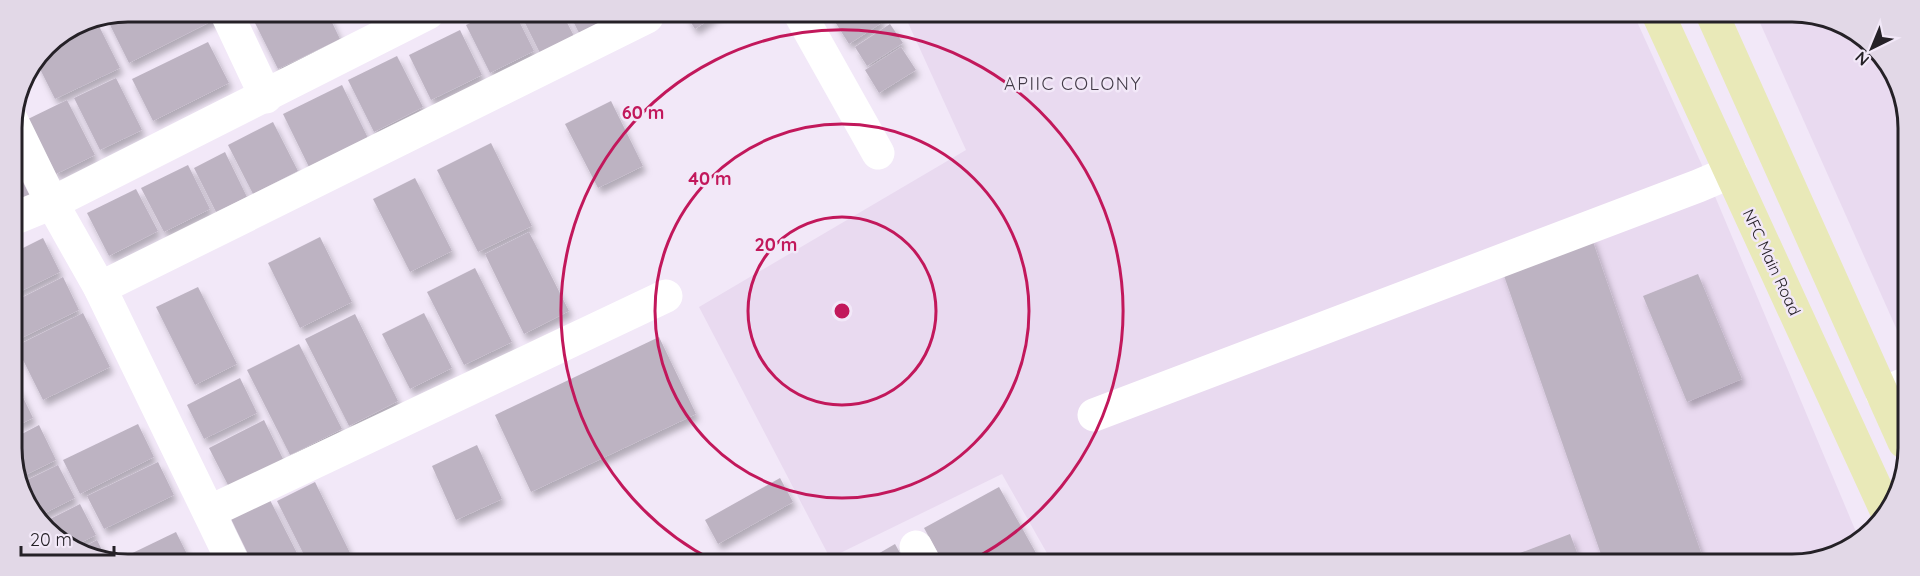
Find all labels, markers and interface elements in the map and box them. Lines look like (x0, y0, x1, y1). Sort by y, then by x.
north arrow (1842, 18, 1902, 78)
text: N (1851, 48, 1873, 70)
district label: APIIC COLONY (1004, 72, 1142, 95)
text: 60 m (622, 101, 664, 124)
text: 40 m (688, 167, 732, 190)
street label: NFC Main Road (1739, 206, 1805, 318)
text: 20 m (755, 233, 797, 256)
centre of rings (832, 301, 852, 321)
scale bar (21, 519, 114, 557)
text: 20 m (30, 528, 72, 551)

